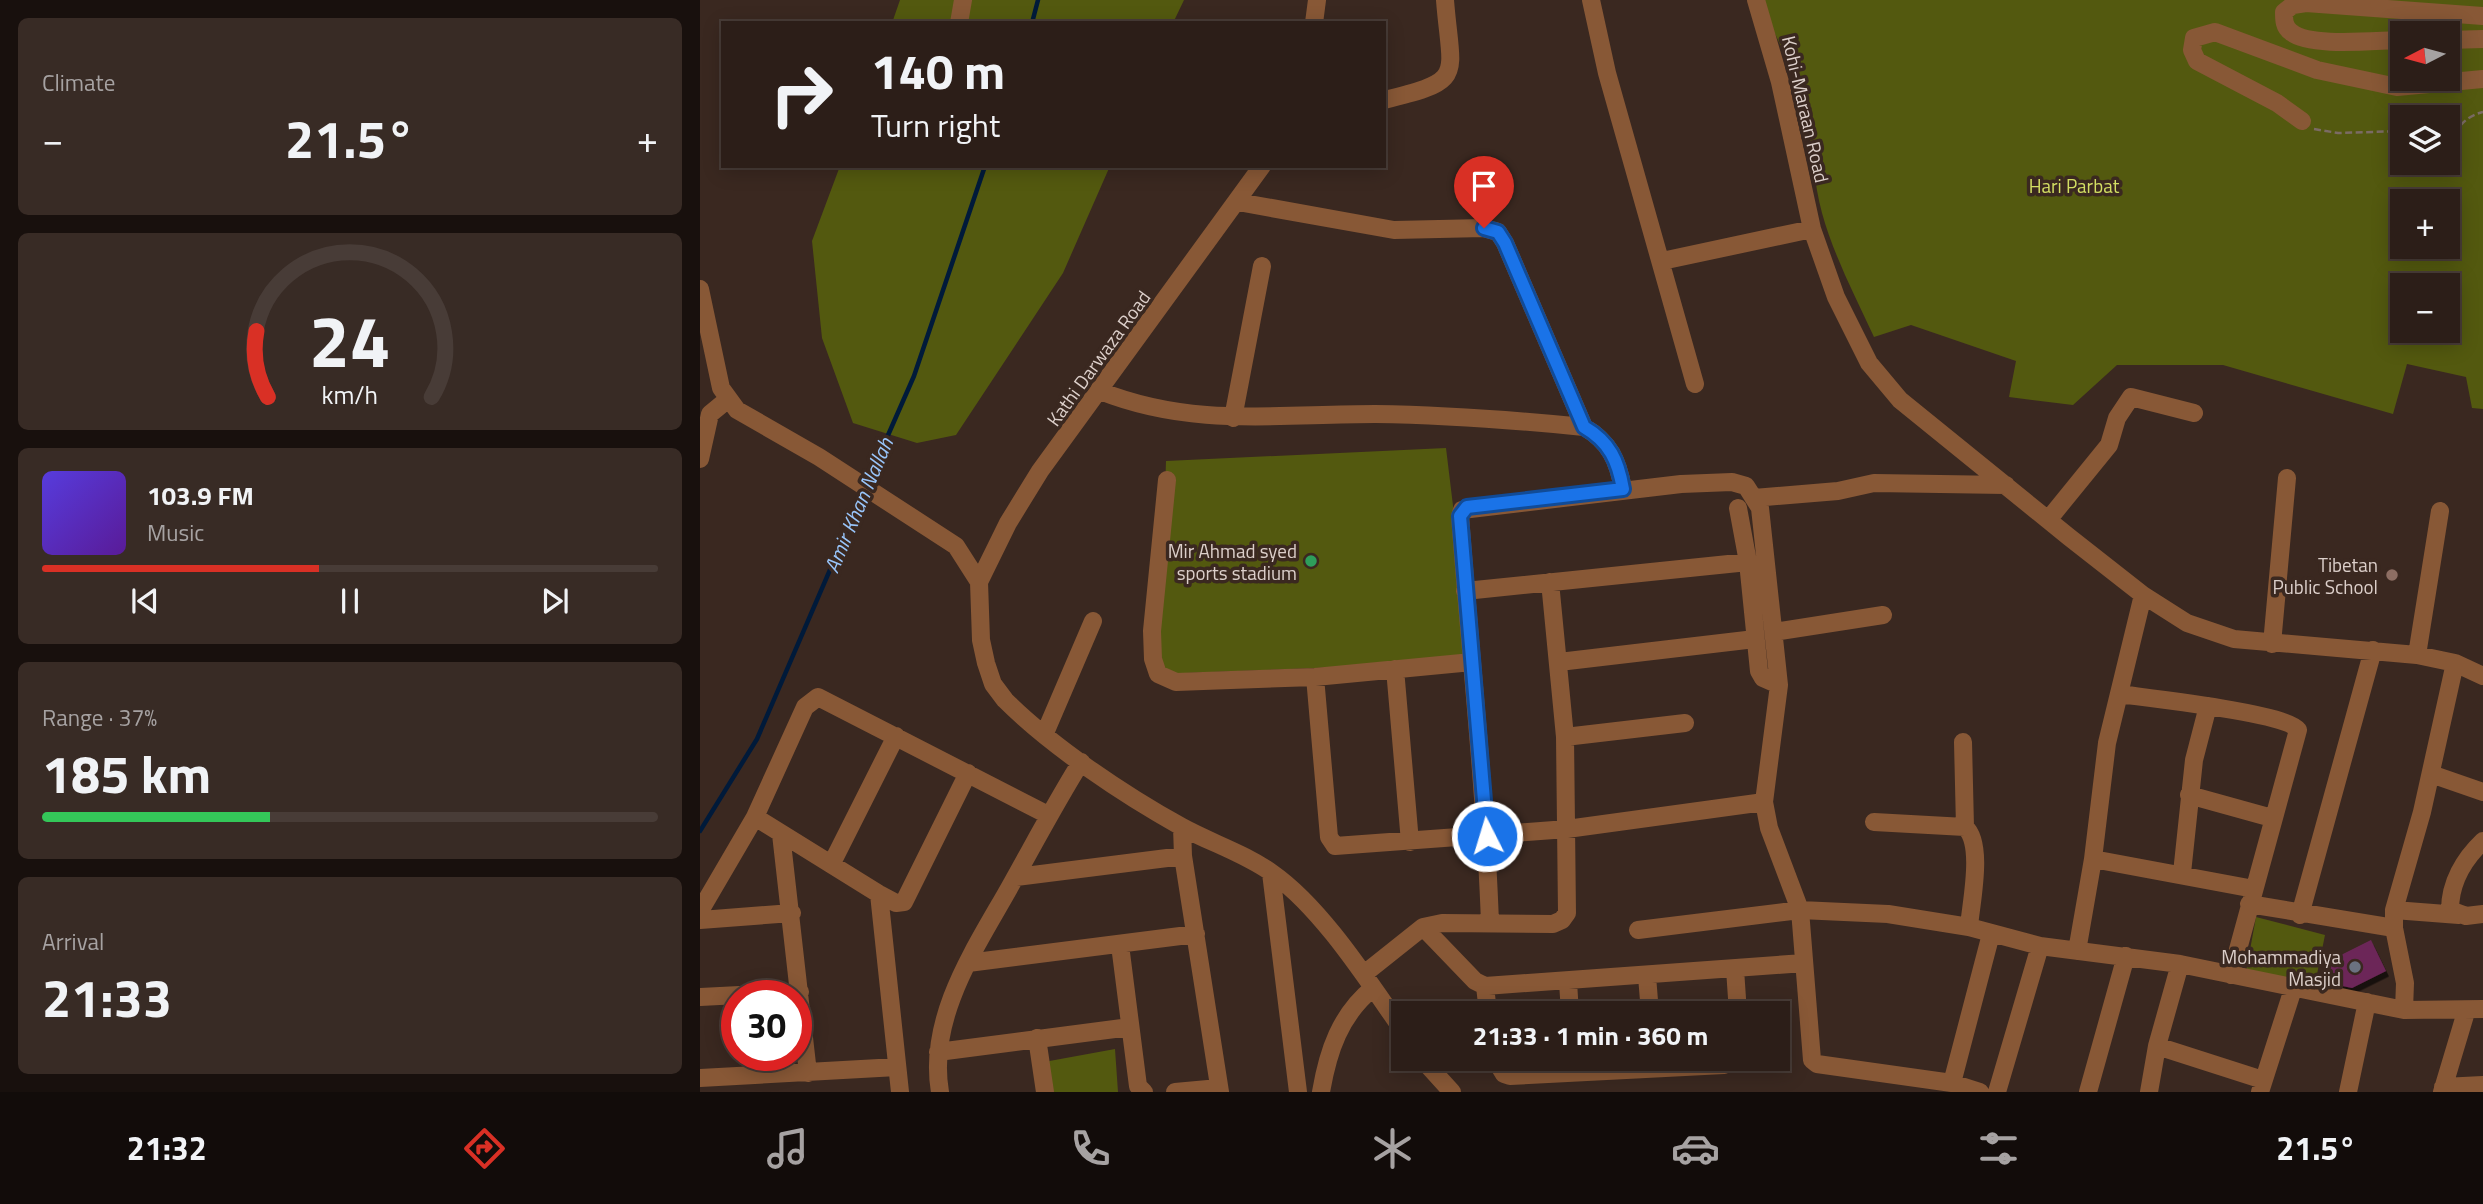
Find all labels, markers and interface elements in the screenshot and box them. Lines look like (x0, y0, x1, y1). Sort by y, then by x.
north arrow (2390, 21, 2460, 91)
map controls (2390, 21, 2460, 343)
text: 140 m (871, 33, 1005, 108)
street label: Kohi-Maraan Road (1775, 33, 1837, 185)
icon: right (756, 49, 847, 140)
text: Climate (42, 65, 115, 100)
text: 21.5° (285, 99, 415, 178)
text: Turn right (871, 101, 1000, 149)
button: layers (2390, 105, 2460, 175)
text: − (42, 110, 63, 168)
text: + (637, 110, 658, 168)
pin (1454, 156, 1514, 228)
icon: arrive (1465, 167, 1503, 205)
park label: Hari Parbat (2029, 171, 2120, 200)
button: + (2390, 189, 2460, 259)
button: − (2390, 273, 2460, 343)
street label: Kathi Darwaza Road (1039, 284, 1157, 432)
text: 24 (309, 286, 391, 396)
text: km/h (322, 376, 378, 414)
water label: Amir Khan Nallah (815, 432, 901, 578)
text: 103.9 FM (147, 476, 254, 515)
text: Music (147, 515, 204, 550)
place label: Mir Ahmad syed sports stadium (1168, 536, 1297, 587)
place label: Tibetan Public School (2272, 550, 2378, 601)
marker: Mir Ahmad syed sports stadium (1303, 553, 1319, 569)
marker: Tibetan Public School (2384, 567, 2400, 583)
icon: previous (126, 582, 164, 620)
icon: pause (331, 582, 369, 620)
icon: next (536, 582, 574, 620)
text: Range · 37% (42, 700, 157, 735)
text: 185 km (42, 734, 211, 813)
position arrow (1450, 799, 1524, 873)
text: Arrival (42, 924, 104, 959)
place label: Mohammadiya Masjid (2221, 942, 2341, 993)
text: 21:33 (42, 958, 172, 1037)
marker: Mohammadiya Masjid (2347, 959, 2363, 975)
speed limit sign: 30 (721, 980, 812, 1071)
text: 21:33 · 1 min · 360 m (1473, 1016, 1708, 1055)
text: 21:32 (127, 1124, 207, 1172)
icon: directions (460, 1124, 509, 1173)
icon: music (763, 1124, 812, 1173)
icon: phone (1066, 1124, 1115, 1173)
icon: climate (1368, 1124, 1417, 1173)
icon: car (1671, 1124, 1720, 1173)
icon: filters (1974, 1124, 2023, 1173)
text: 21.5° (2276, 1124, 2356, 1172)

